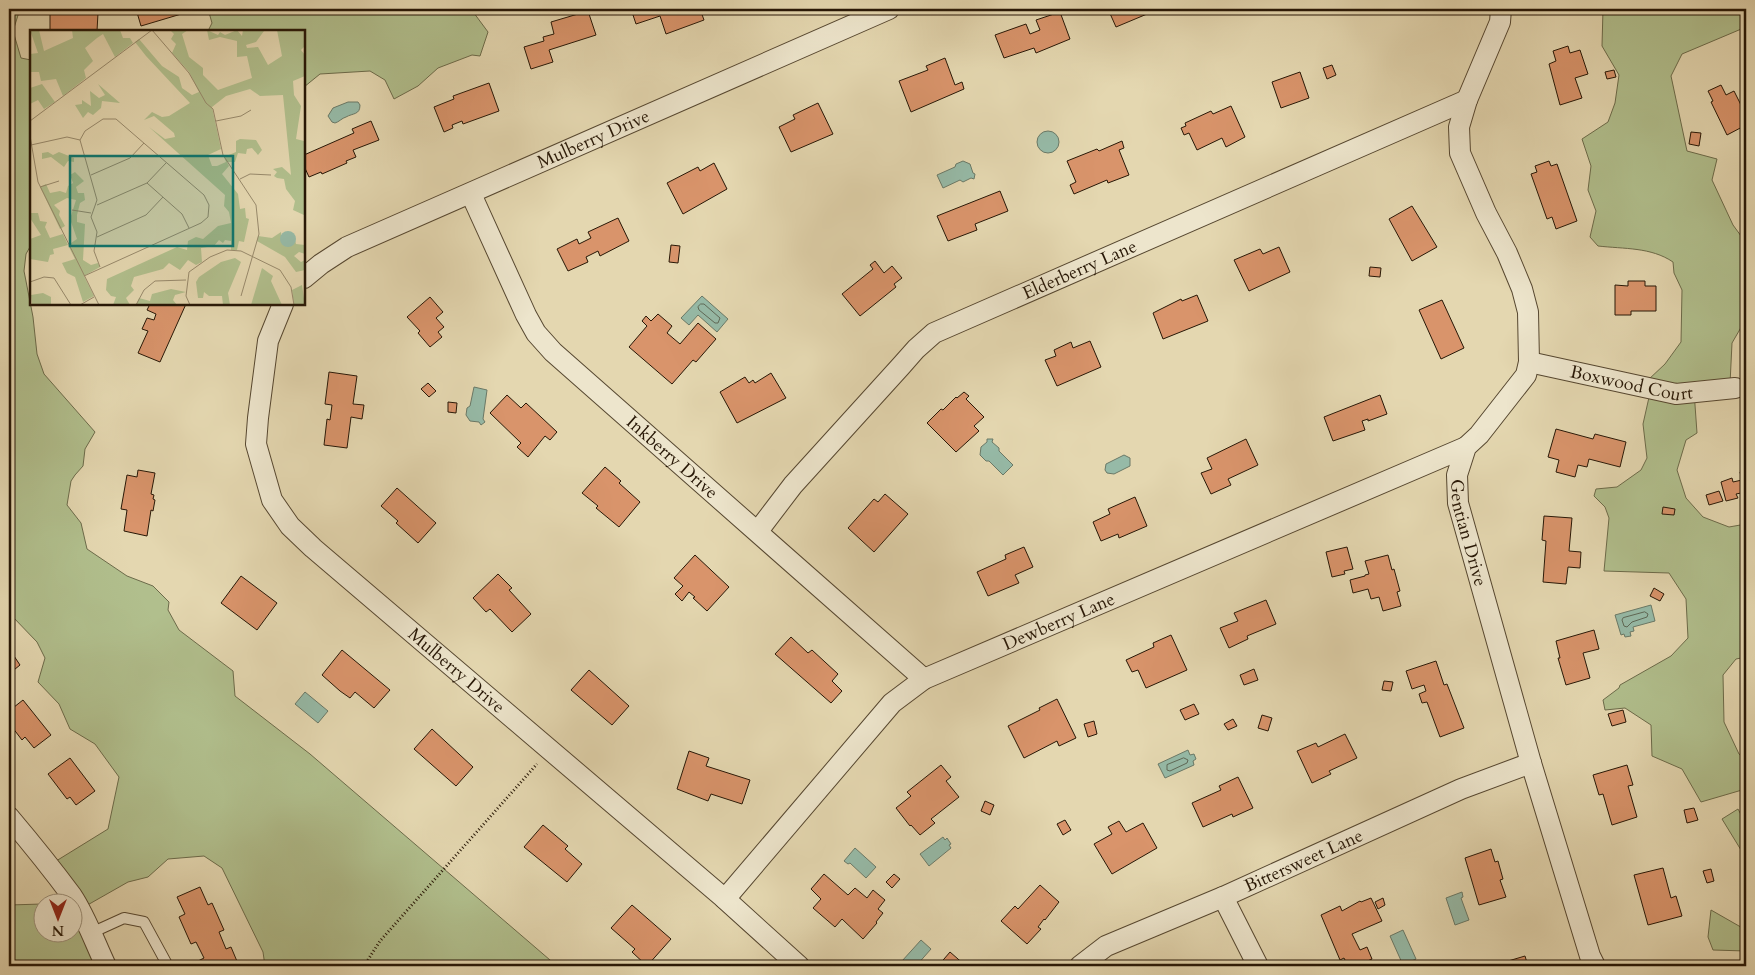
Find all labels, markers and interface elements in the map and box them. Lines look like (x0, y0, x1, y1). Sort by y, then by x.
inset map (30, 30, 305, 305)
street label: Mulberry Drive (533, 104, 654, 175)
street label: Elderberry Lane (1019, 234, 1141, 306)
street label: Boxwood Court (1568, 359, 1695, 408)
street label: Inkberry Drive (621, 410, 723, 505)
street label: Gentian Drive (1444, 479, 1493, 589)
street label: Dewberry Lane (999, 587, 1119, 657)
street label: Mulberry Drive (402, 622, 510, 719)
street label: Bittersweet Lane (1240, 823, 1367, 899)
north arrow (32, 892, 82, 942)
text: N (52, 921, 64, 940)

